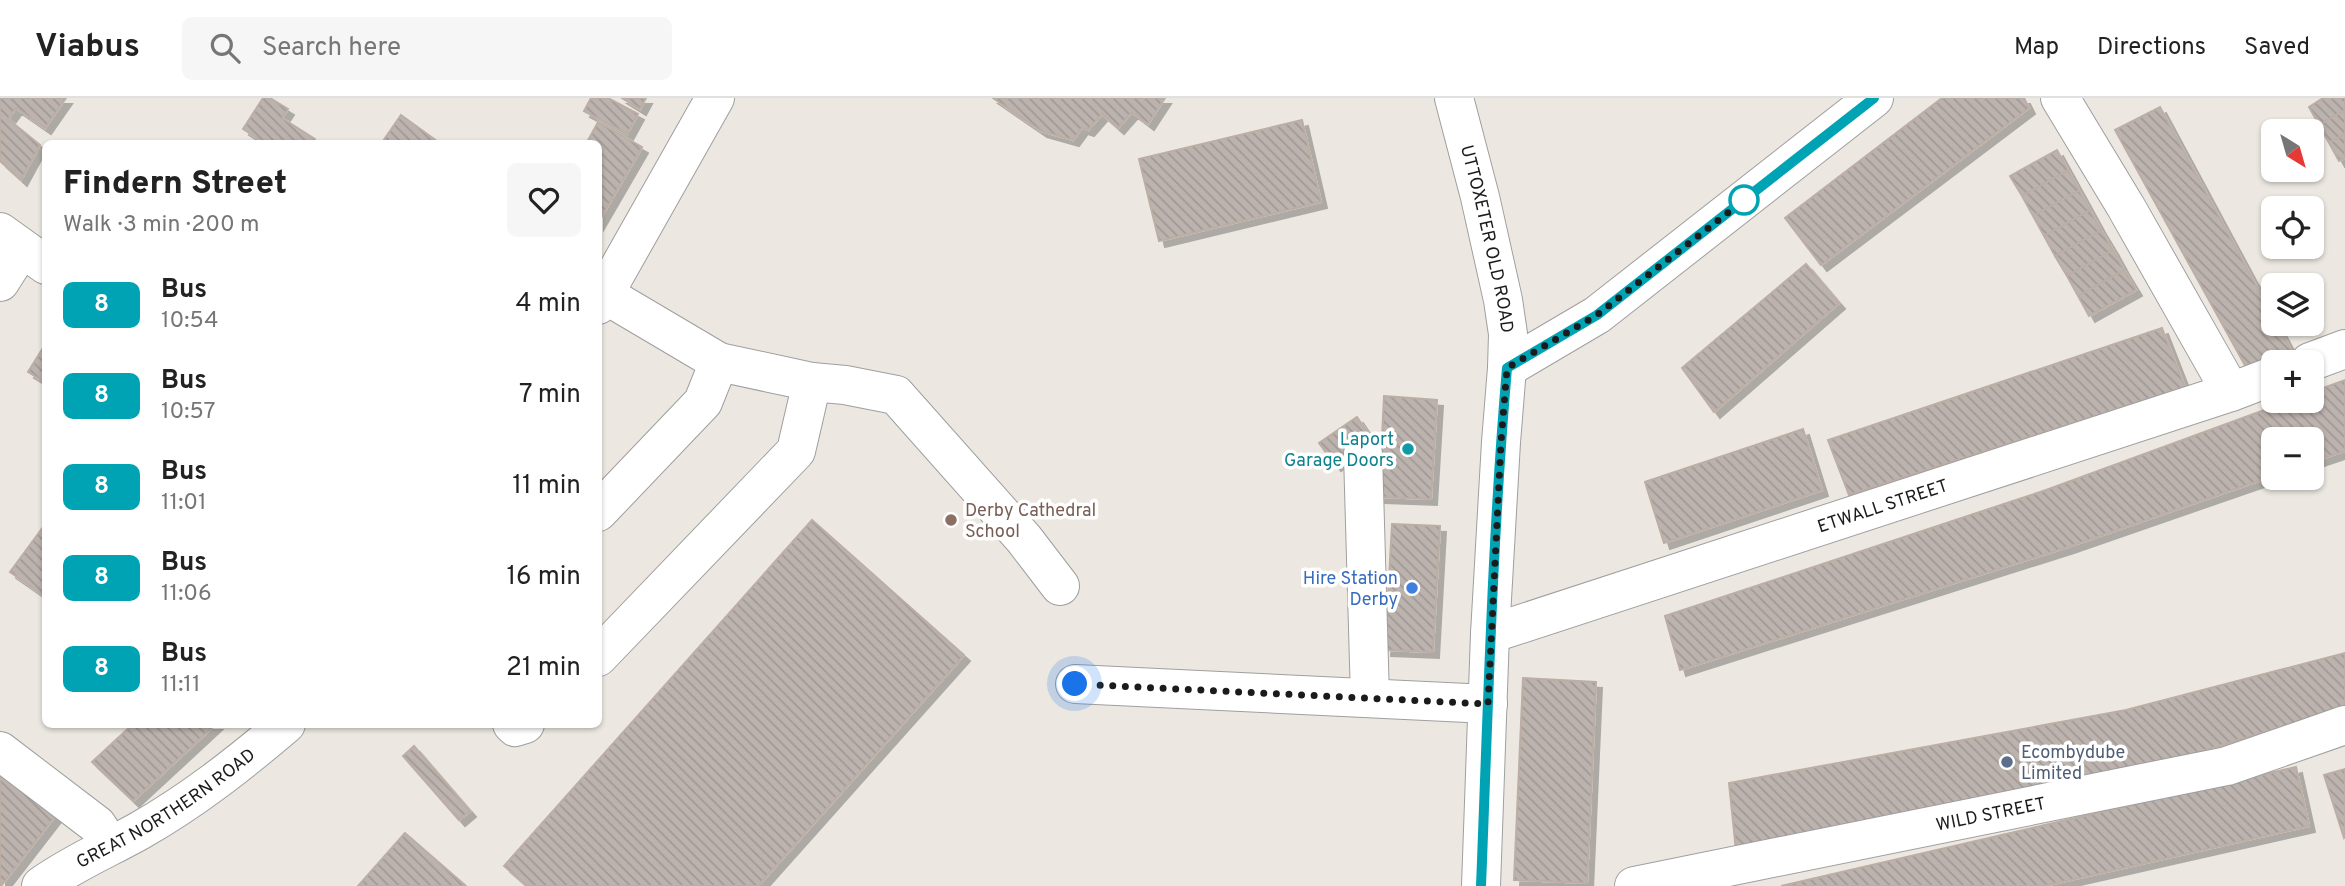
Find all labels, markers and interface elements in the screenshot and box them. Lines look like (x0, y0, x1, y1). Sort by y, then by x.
search box (182, 17, 672, 80)
text: Viabus (35, 27, 140, 69)
icon: search (206, 29, 244, 67)
text: Search here (262, 32, 401, 65)
text: Map (2014, 33, 2059, 63)
text: Directions (2097, 33, 2206, 63)
text: Saved (2244, 33, 2310, 63)
north arrow (2261, 119, 2324, 182)
map controls (2261, 119, 2324, 490)
street label: UTTOXETER OLD ROAD (1454, 143, 1518, 335)
button: heart (507, 163, 581, 237)
text: Findern Street (63, 164, 287, 206)
unlabelled marker (1729, 185, 1759, 215)
button: locate (2261, 196, 2324, 259)
text: Walk · 3 min · 200 m (63, 211, 260, 240)
button: layers (2261, 273, 2324, 336)
text: Bus (161, 274, 207, 307)
text: 4 min (515, 288, 581, 321)
text: 8 (94, 290, 109, 320)
text: 10:54 (161, 307, 219, 336)
button: + (2261, 350, 2324, 413)
text: Bus (161, 365, 207, 398)
text: 7 min (519, 379, 581, 412)
text: 8 (94, 381, 109, 411)
text: 10:57 (161, 398, 216, 427)
button: − (2261, 427, 2324, 490)
place label: Laport Garage Doors (1284, 429, 1394, 473)
marker: Laport Garage Doors (1400, 441, 1416, 457)
text: Bus (161, 456, 207, 489)
text: 11 min (512, 470, 581, 503)
text: 8 (94, 472, 109, 502)
street label: ETWALL STREET (1815, 475, 1951, 539)
text: 11:01 (161, 489, 207, 518)
place label: Derby Cathedral School (965, 500, 1096, 544)
marker: Derby Cathedral School (943, 512, 959, 528)
text: Bus (161, 547, 207, 580)
text: 16 min (506, 561, 581, 594)
text: 8 (94, 563, 109, 593)
place label: Hire Station Derby (1303, 568, 1398, 612)
text: 11:06 (161, 580, 212, 609)
marker: Hire Station Derby (1404, 580, 1420, 596)
text: Bus (161, 638, 207, 671)
text: 21 min (506, 652, 581, 685)
text: 8 (94, 654, 109, 684)
your location (1057, 666, 1092, 701)
text: 11:11 (161, 671, 201, 700)
place label: Ecombydube Limited (2021, 742, 2125, 786)
street label: GREAT NORTHERN ROAD (73, 744, 261, 875)
marker: Ecombydube Limited (1999, 754, 2015, 770)
street label: WILD STREET (1934, 793, 2048, 838)

